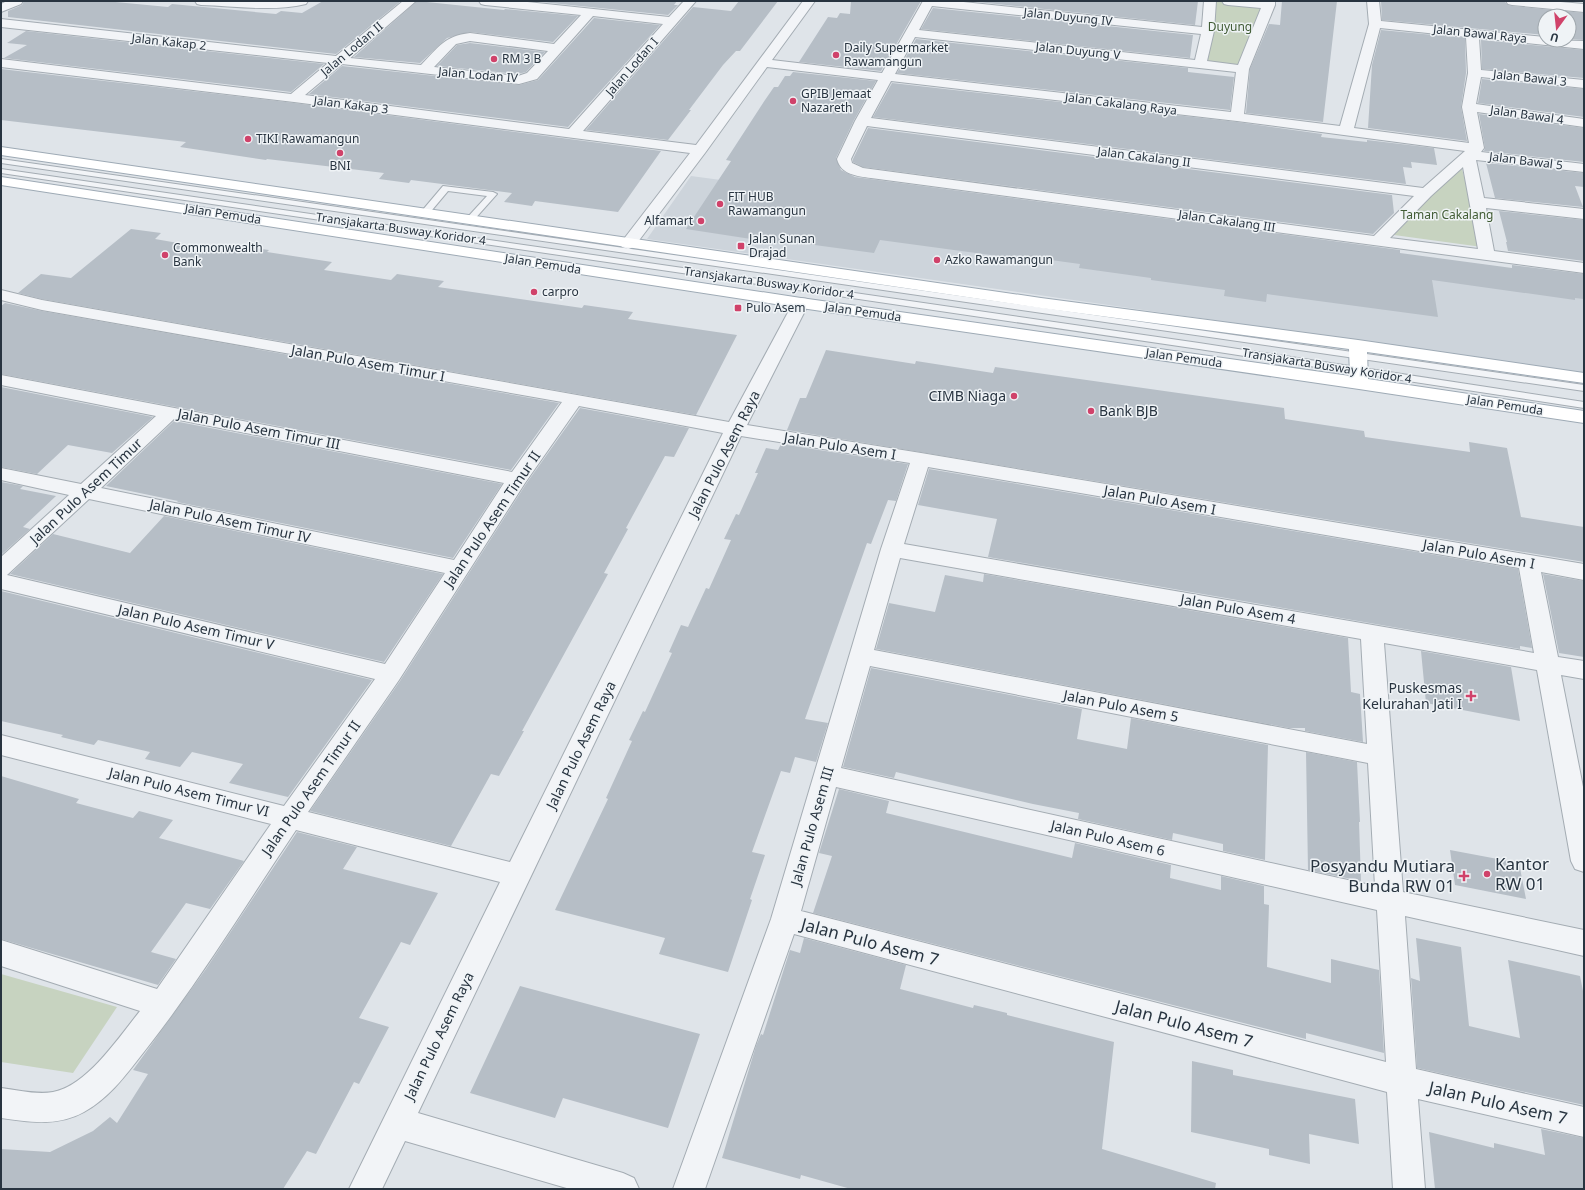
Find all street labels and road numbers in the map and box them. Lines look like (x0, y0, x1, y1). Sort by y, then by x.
street label: Jalan Duyung IV (1022, 3, 1114, 30)
street label: Jalan Lodan II (316, 17, 387, 80)
street label: Jalan Bawal Raya (1431, 20, 1528, 47)
street label: Jalan Kakap 2 (130, 29, 207, 54)
street label: Jalan Lodan I (601, 34, 662, 100)
street label: Jalan Duyung V (1034, 37, 1122, 63)
street label: Jalan Lodan IV (437, 62, 519, 87)
street label: Jalan Bawal 3 (1491, 65, 1568, 90)
street label: Jalan Cakalang Raya (1063, 88, 1178, 119)
street label: Jalan Kakap 3 (312, 91, 389, 118)
street label: Jalan Bawal 4 (1488, 101, 1565, 128)
street label: Jalan Cakalang II (1096, 142, 1192, 171)
street label: Jalan Bawal 5 (1487, 147, 1564, 173)
street label: Jalan Pemuda (183, 199, 263, 228)
street label: Jalan Cakalang III (1176, 205, 1277, 236)
street label: Transjakarta Busway Koridor 4 (315, 208, 487, 249)
street label: Jalan Pemuda (503, 249, 583, 278)
street label: Transjakarta Busway Koridor 4 (683, 262, 855, 303)
street label: Jalan Pemuda (823, 298, 902, 325)
street label: Jalan Pulo Asem Timur I (288, 339, 447, 385)
street label: Jalan Pemuda (1144, 344, 1223, 371)
street label: Transjakarta Busway Koridor 4 (1241, 344, 1413, 387)
street label: Jalan Pulo Asem Raya (682, 387, 764, 522)
street label: Jalan Pemuda (1465, 390, 1545, 419)
street label: Jalan Pulo Asem Timur III (174, 403, 342, 454)
street label: Jalan Pulo Asem I (781, 427, 898, 464)
street label: Jalan Pulo Asem Timur (24, 433, 146, 549)
street label: Jalan Pulo Asem Timur II (438, 447, 545, 592)
street label: Jalan Pulo Asem I (1101, 480, 1218, 519)
street label: Jalan Pulo Asem Timur IV (146, 494, 313, 547)
street label: Jalan Pulo Asem I (1420, 534, 1537, 573)
street label: Jalan Pulo Asem 4 (1177, 589, 1297, 628)
street label: Jalan Pulo Asem Timur V (114, 599, 277, 654)
street label: Jalan Pulo Asem Raya (540, 678, 620, 814)
street label: Jalan Pulo Asem 5 (1060, 685, 1180, 726)
street label: Jalan Pulo Asem Timur II (256, 716, 365, 861)
street label: Jalan Pulo Asem Timur VI (105, 762, 271, 821)
street label: Jalan Pulo Asem III (785, 764, 838, 889)
street label: Jalan Pulo Asem 6 (1047, 815, 1167, 860)
street label: Jalan Pulo Asem 7 (797, 912, 941, 971)
street label: Jalan Pulo Asem Raya (398, 969, 478, 1105)
street label: Jalan Pulo Asem 7 (1111, 994, 1255, 1053)
street label: Jalan Pulo Asem 7 (1425, 1075, 1570, 1130)

